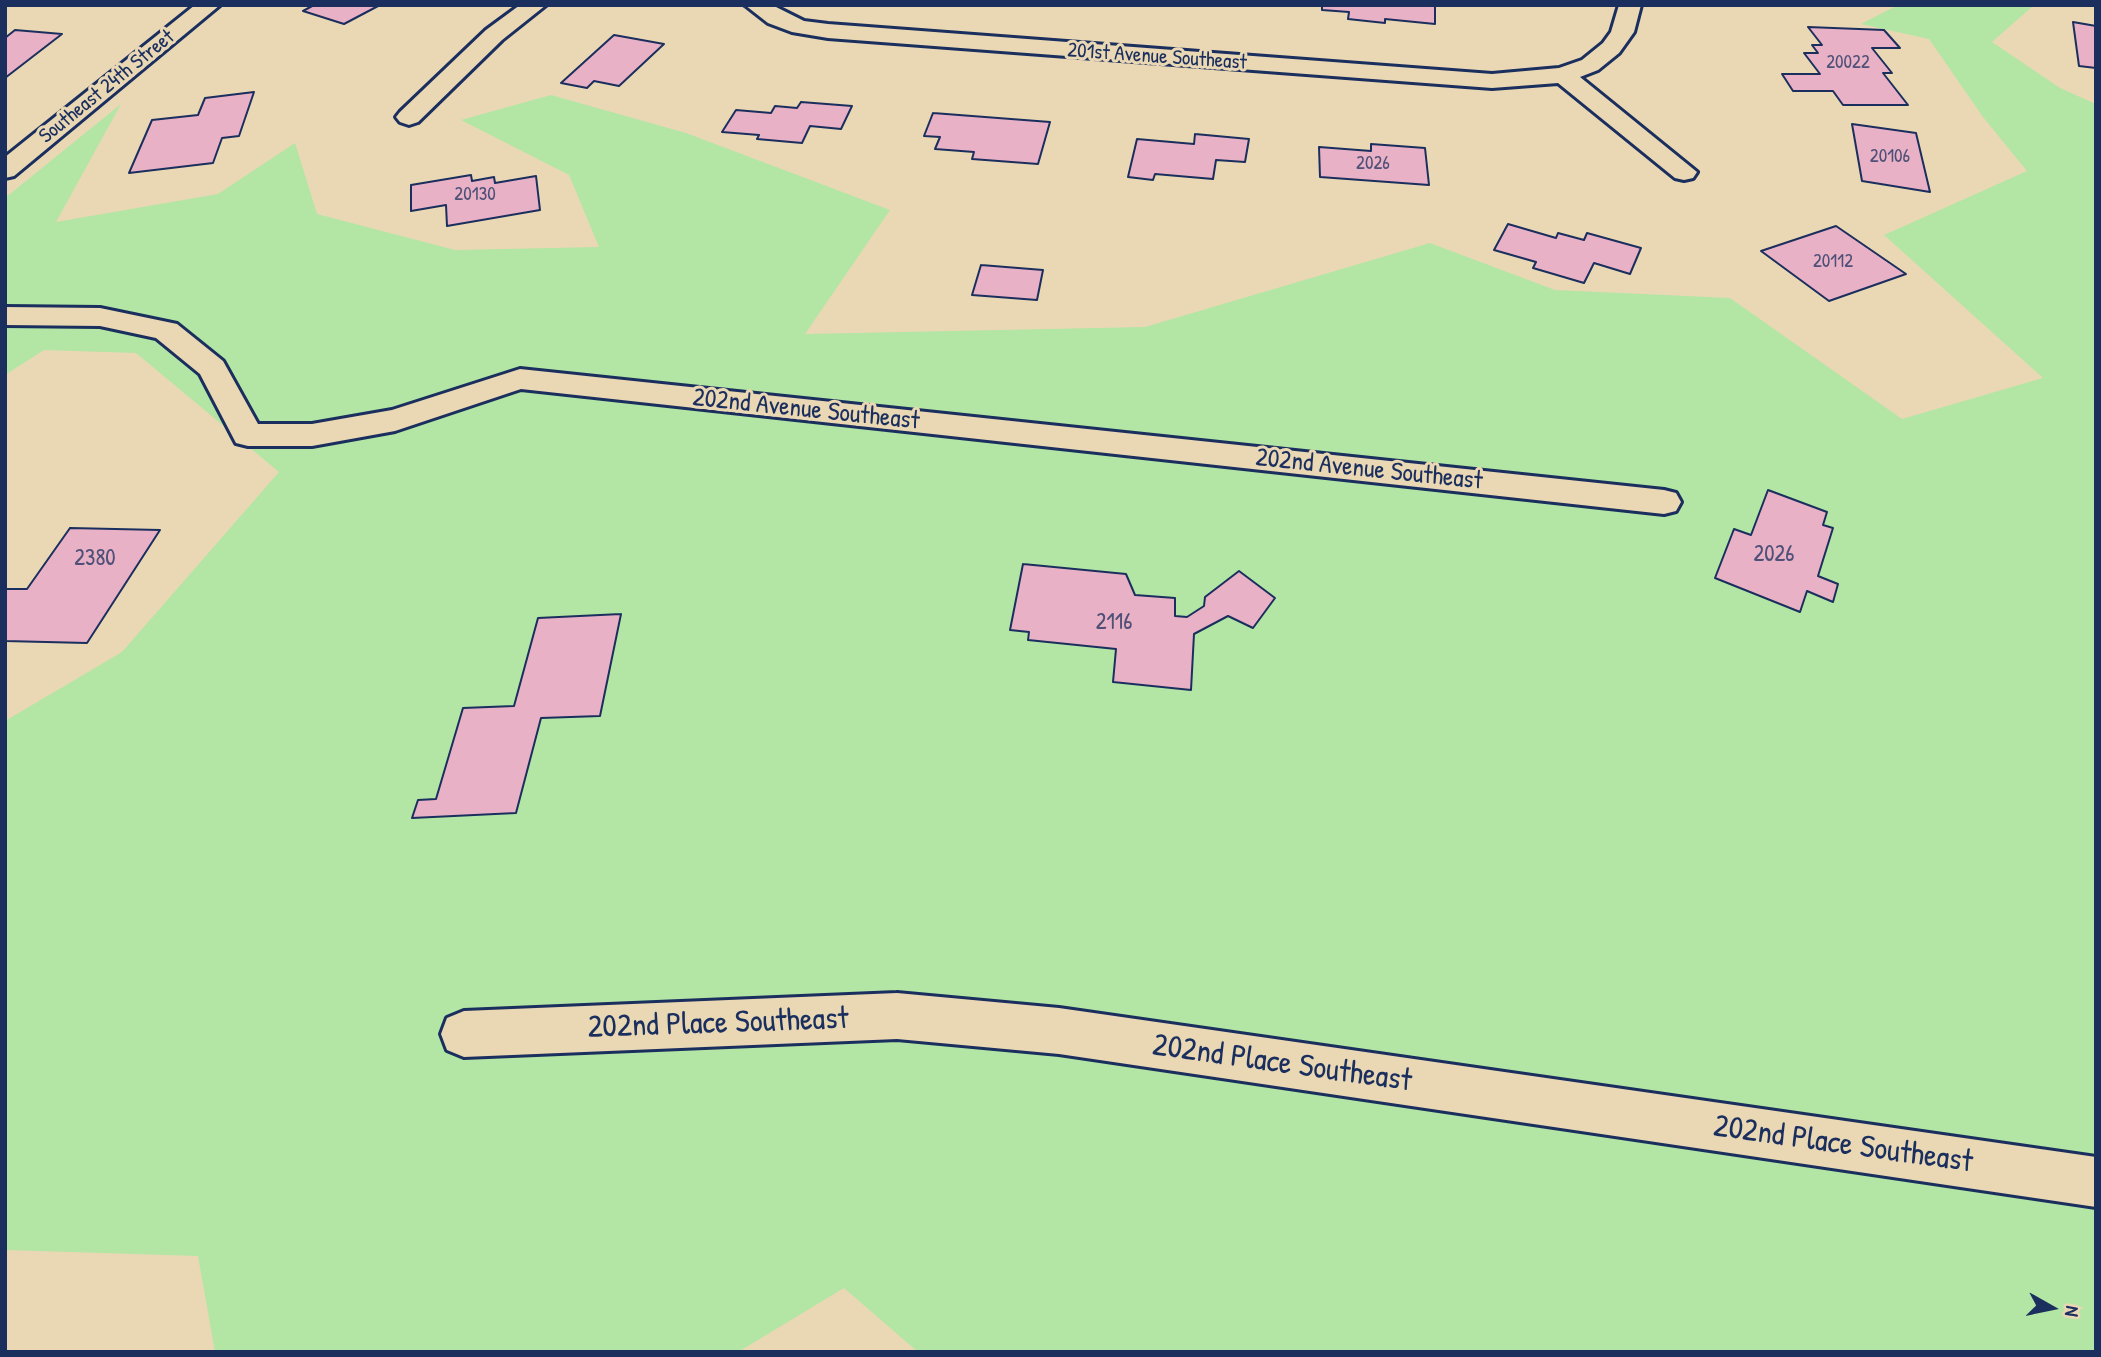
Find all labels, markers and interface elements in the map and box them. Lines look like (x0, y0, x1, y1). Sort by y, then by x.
street label: Southeast 24th Street (34, 25, 180, 149)
street label: 201st Avenue Southeast (1067, 38, 1247, 76)
house number: 20022 (1826, 52, 1870, 74)
house number: 20106 (1870, 146, 1910, 168)
house number: 2026 (1356, 153, 1390, 175)
house number: 20130 (454, 184, 496, 206)
house number: 20112 (1813, 251, 1853, 273)
street label: 202nd Avenue Southeast (691, 383, 921, 437)
street label: 202nd Avenue Southeast (1254, 443, 1484, 497)
house number: 2026 (1753, 541, 1795, 569)
house number: 2380 (74, 545, 116, 573)
house number: 2116 (1096, 609, 1132, 637)
street label: 202nd Place Southeast (587, 1000, 849, 1048)
street label: 202nd Place Southeast (1150, 1027, 1414, 1101)
street label: 202nd Place Southeast (1711, 1108, 1975, 1182)
north arrow (2017, 1273, 2087, 1343)
text: N (2059, 1304, 2086, 1318)

